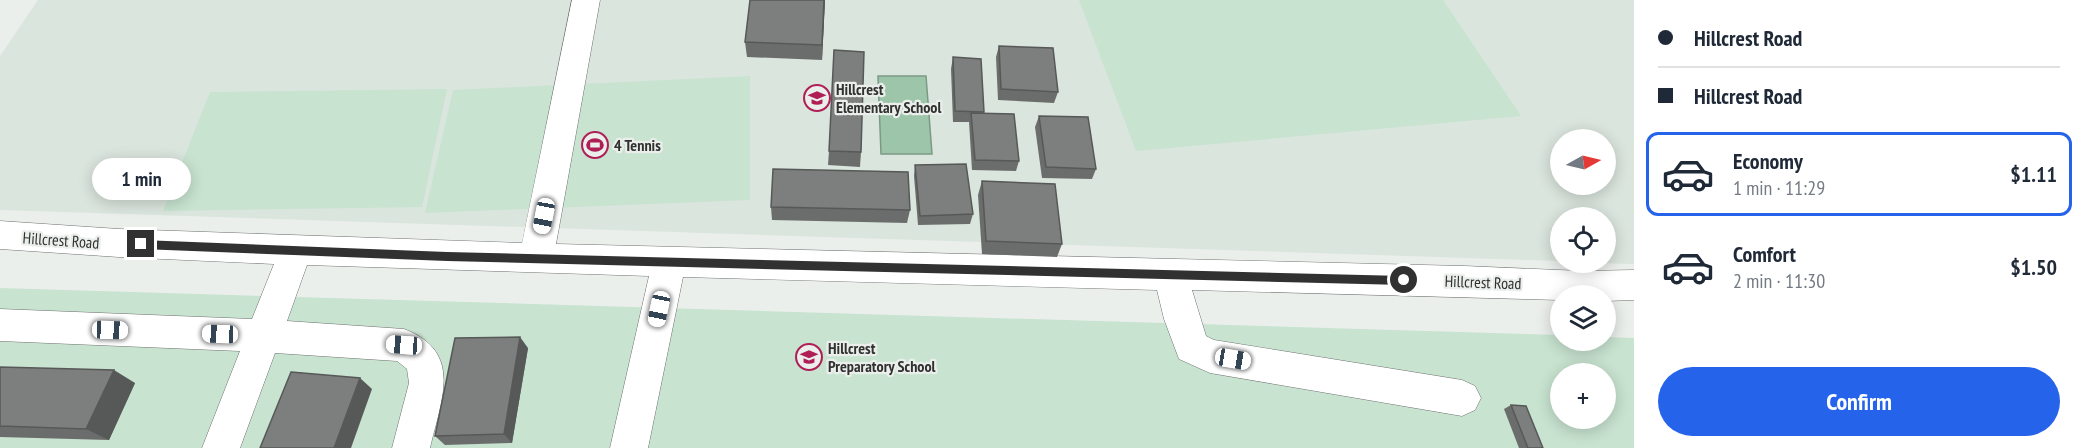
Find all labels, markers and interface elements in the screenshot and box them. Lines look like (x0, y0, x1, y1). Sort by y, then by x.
text: Hillcrest Road (1694, 24, 1802, 52)
place label: Hillcrest Elementary School (836, 79, 941, 117)
text: Hillcrest Road (1694, 82, 1802, 110)
school or university icon: Hillcrest Elementary School (802, 83, 832, 113)
north arrow (1550, 129, 1616, 195)
map controls (1550, 129, 1616, 429)
sports icon: 4 Tennis (580, 130, 610, 160)
place label: 4 Tennis (614, 135, 661, 155)
icon: car (1661, 147, 1715, 201)
text: Economy (1733, 147, 1803, 175)
callout: 1 min (92, 157, 190, 199)
text: $1.11 (2010, 160, 2057, 188)
text: 1 min (121, 166, 162, 192)
text: 1 min · 11:29 (1733, 175, 1825, 201)
car (532, 197, 556, 235)
button: locate (1550, 207, 1616, 273)
street label: Hillcrest Road (22, 227, 100, 253)
route end (127, 230, 154, 257)
icon: car (1661, 240, 1715, 294)
text: Comfort (1733, 240, 1796, 268)
text: $1.50 (2010, 253, 2057, 281)
route start (1390, 266, 1417, 293)
text: 2 min · 11:30 (1733, 268, 1825, 294)
street label: Hillcrest Road (1444, 271, 1522, 293)
button: layers (1550, 285, 1616, 351)
car (646, 290, 672, 328)
car (92, 320, 128, 340)
car (202, 324, 238, 344)
car (385, 335, 423, 355)
place label: Hillcrest Preparatory School (828, 338, 936, 376)
school or university icon: Hillcrest Preparatory School (794, 342, 824, 372)
car (1214, 347, 1252, 371)
button: + (1550, 363, 1616, 429)
button: Confirm (1658, 367, 2060, 436)

